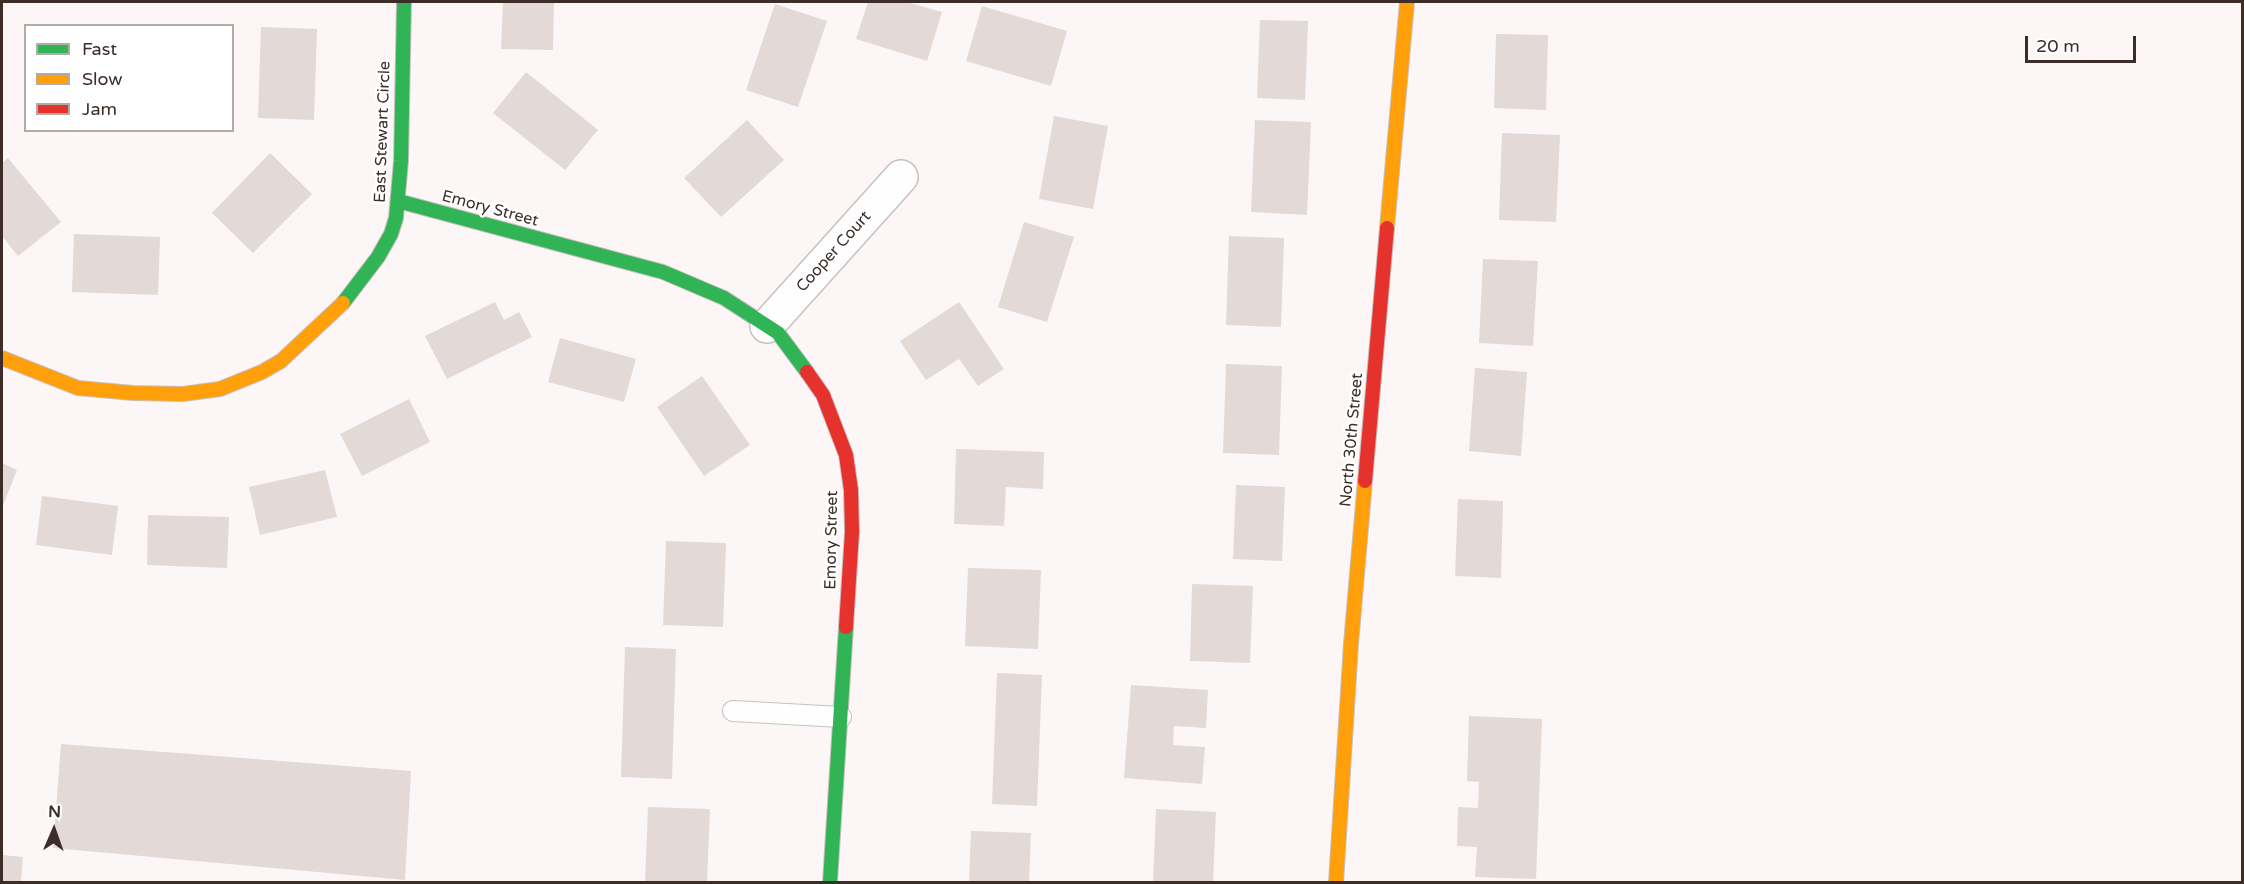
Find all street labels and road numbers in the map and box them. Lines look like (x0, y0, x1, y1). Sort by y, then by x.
street label: East Stewart Circle (371, 61, 395, 203)
street label: Emory Street (440, 187, 540, 231)
street label: Cooper Court (793, 208, 875, 296)
street label: North 30th Street (1337, 372, 1367, 508)
street label: Emory Street (822, 490, 842, 590)

